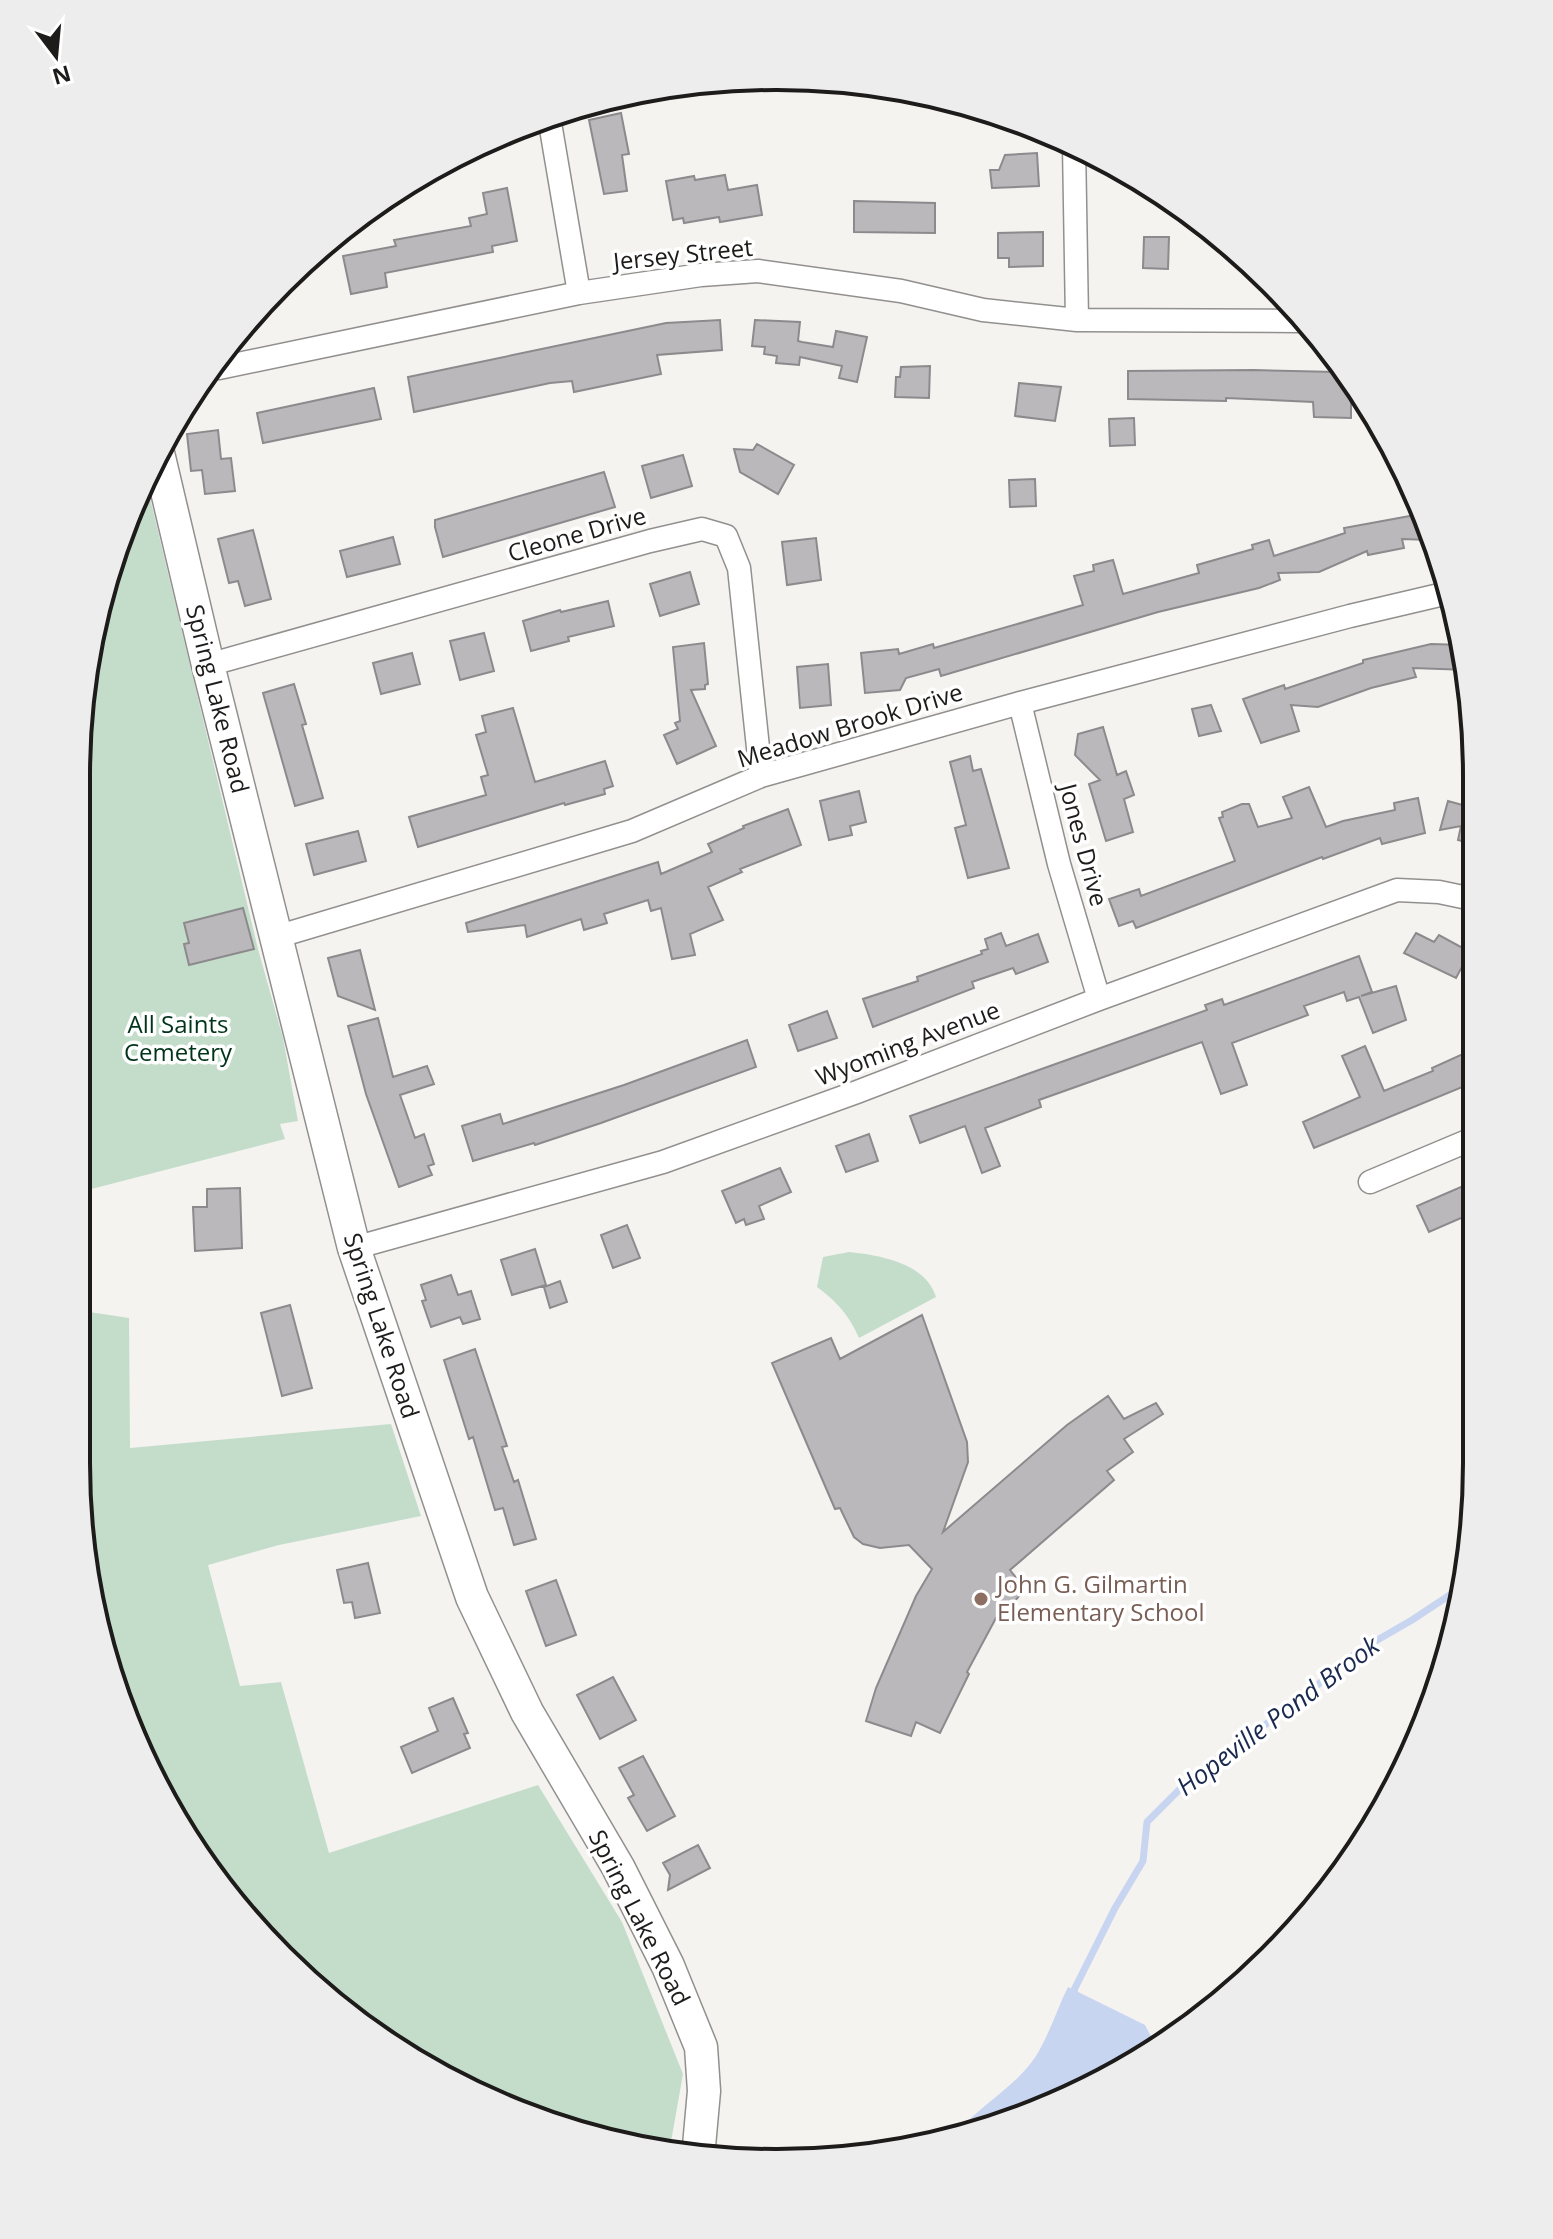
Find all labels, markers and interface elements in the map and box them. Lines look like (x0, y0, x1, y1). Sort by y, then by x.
north arrow (16, 16, 96, 96)
text: N (49, 59, 75, 93)
street label: Jersey Street (610, 230, 754, 277)
street label: Cleone Drive (504, 498, 650, 569)
street label: Spring Lake Road (179, 601, 258, 796)
street label: Meadow Brook Drive (733, 675, 966, 775)
street label: Jones Drive (1052, 778, 1117, 909)
street label: Wyoming Avenue (811, 992, 1004, 1093)
park label: All Saints Cemetery (124, 1007, 233, 1068)
street label: Spring Lake Road (337, 1229, 428, 1422)
place label: John G. Gilmartin Elementary School (995, 1567, 1205, 1628)
marker: John G. Gilmartin Elementary School (972, 1590, 990, 1608)
water label: Hopeville Pond Brook (1168, 1626, 1387, 1803)
street label: Spring Lake Road (582, 1824, 699, 2011)

